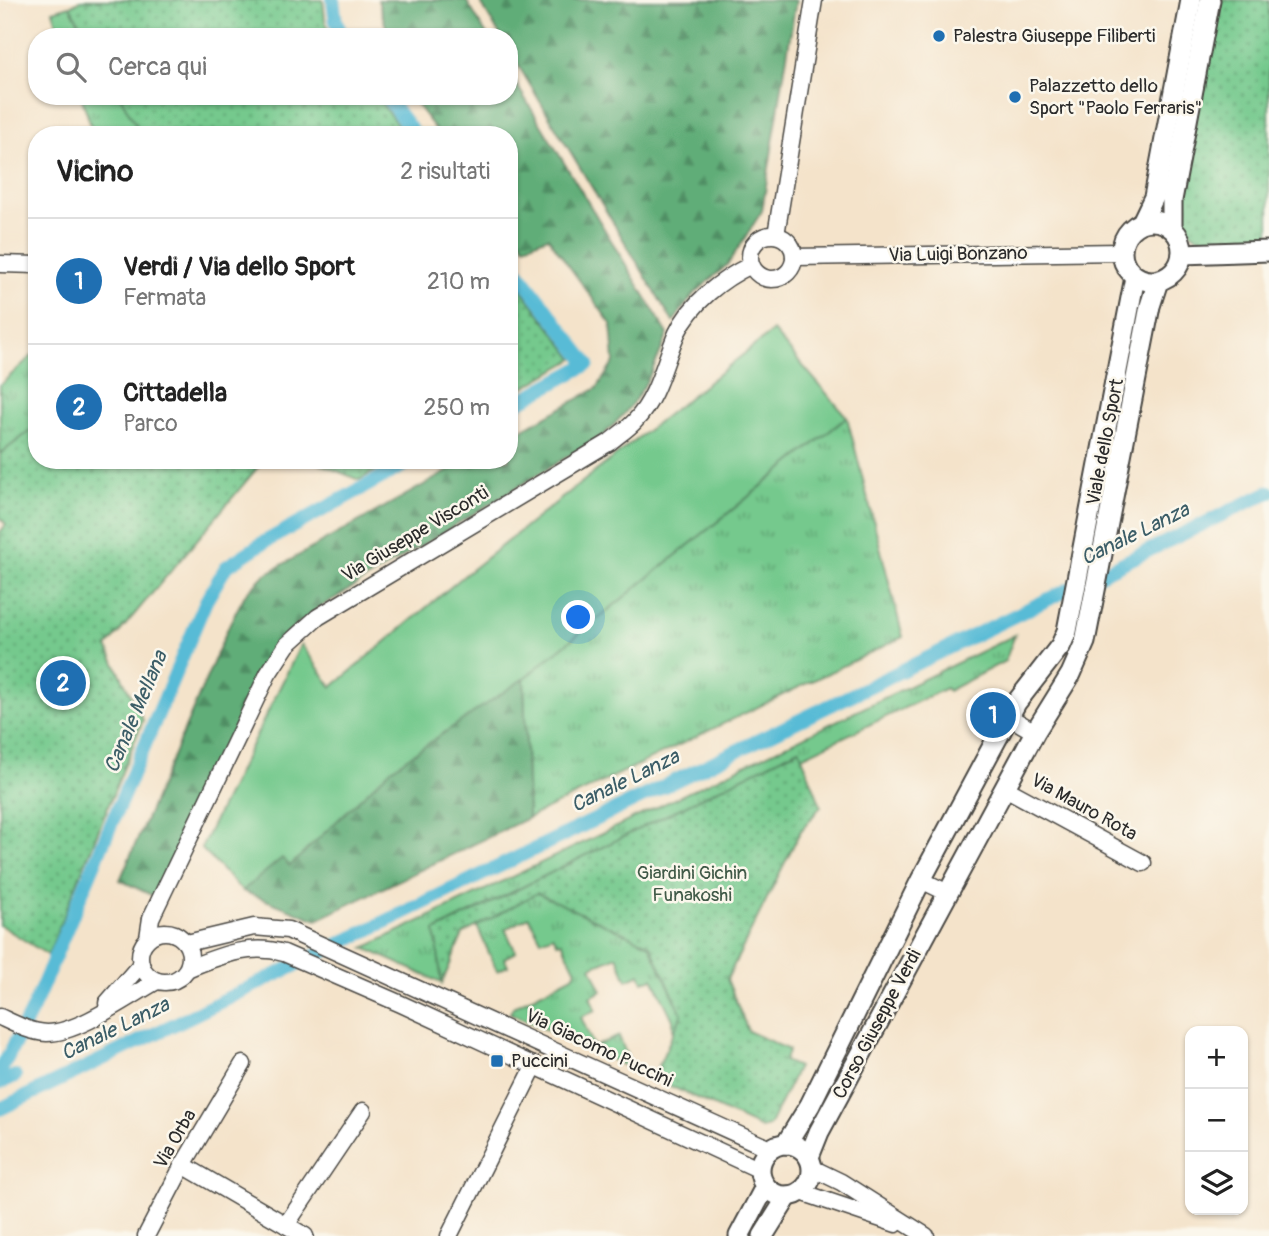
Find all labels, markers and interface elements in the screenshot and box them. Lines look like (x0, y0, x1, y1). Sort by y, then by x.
place label: Palestra Giuseppe Filiberti (953, 24, 1155, 48)
search box (28, 28, 518, 105)
marker: Palestra Giuseppe Filiberti (931, 28, 947, 44)
icon: search (52, 48, 90, 86)
text: Cerca qui (108, 51, 207, 83)
place label: Palazzetto dello Sport "Paolo Ferraris" (1029, 74, 1202, 120)
marker: Palazzetto dello Sport "Paolo Ferraris" (1007, 89, 1023, 105)
text: Vicino (56, 153, 133, 190)
text: 2 risultati (400, 157, 490, 186)
street label: Via Luigi Bonzano (888, 241, 1028, 267)
text: Verdi / Via dello Sport (123, 251, 355, 283)
text: 1 (75, 267, 84, 296)
text: 210 m (427, 267, 490, 296)
text: Fermata (123, 283, 206, 312)
street label: Viale dello Sport (1081, 376, 1129, 507)
text: Cittadella (123, 377, 227, 409)
text: 2 (73, 393, 85, 422)
text: 250 m (424, 393, 490, 422)
text: Parco (123, 409, 178, 438)
street label: Via Giuseppe Visconti (337, 481, 493, 587)
water label: Canale Lanza (1076, 496, 1195, 572)
your location (561, 600, 595, 634)
water label: Canale Mellana (98, 646, 174, 777)
pin: 2 (40, 657, 86, 709)
pin: 1 (970, 689, 1016, 741)
water label: Canale Lanza (566, 743, 685, 819)
street label: Via Mauro Rota (1027, 768, 1141, 846)
park label: Giardini Gichin Funakoshi (637, 861, 747, 907)
street label: Corso Giuseppe Verdi (827, 945, 927, 1103)
water label: Canale Lanza (56, 991, 175, 1067)
street label: Via Giacomo Puccini (522, 1004, 676, 1092)
map controls (1185, 1026, 1248, 1215)
button: + (1185, 1026, 1248, 1089)
place label: Puccini (511, 1050, 568, 1072)
marker: Puccini (489, 1053, 505, 1069)
button: − (1185, 1089, 1248, 1152)
street label: Via Orba (148, 1105, 202, 1173)
button: layers (1185, 1152, 1248, 1215)

